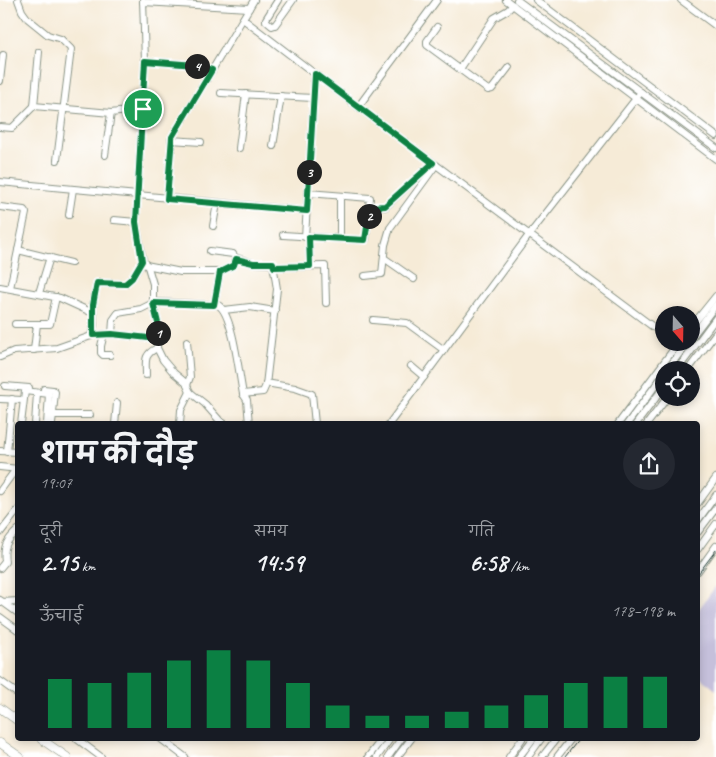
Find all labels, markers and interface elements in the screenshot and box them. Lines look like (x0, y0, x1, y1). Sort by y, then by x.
pin: 4 (184, 54, 210, 78)
text: 4 (194, 58, 201, 75)
pin (122, 88, 164, 130)
icon: arrive (129, 95, 157, 123)
pin: 3 (296, 160, 322, 184)
text: 3 (306, 164, 313, 181)
pin: 2 (356, 204, 382, 228)
text: 2 (366, 208, 373, 225)
north arrow (655, 306, 700, 351)
map controls (655, 306, 700, 406)
pin: 1 (146, 320, 170, 346)
text: 1 (155, 325, 162, 342)
button: locate (655, 361, 700, 406)
text: शाम की दौड़ (40, 436, 195, 471)
button: share (623, 438, 675, 490)
text: 19:07 (40, 473, 72, 493)
text: दूरी (40, 523, 62, 540)
text: समय (254, 523, 288, 540)
text: गति (469, 523, 494, 540)
text: 2.15 (40, 547, 78, 579)
text: 14:59 (254, 547, 304, 579)
text: 6:58 (469, 547, 507, 579)
text: km (78, 558, 95, 575)
text: /km (507, 558, 529, 575)
text: 178–198 m (612, 601, 675, 621)
text: ऊँचाई (40, 606, 83, 626)

